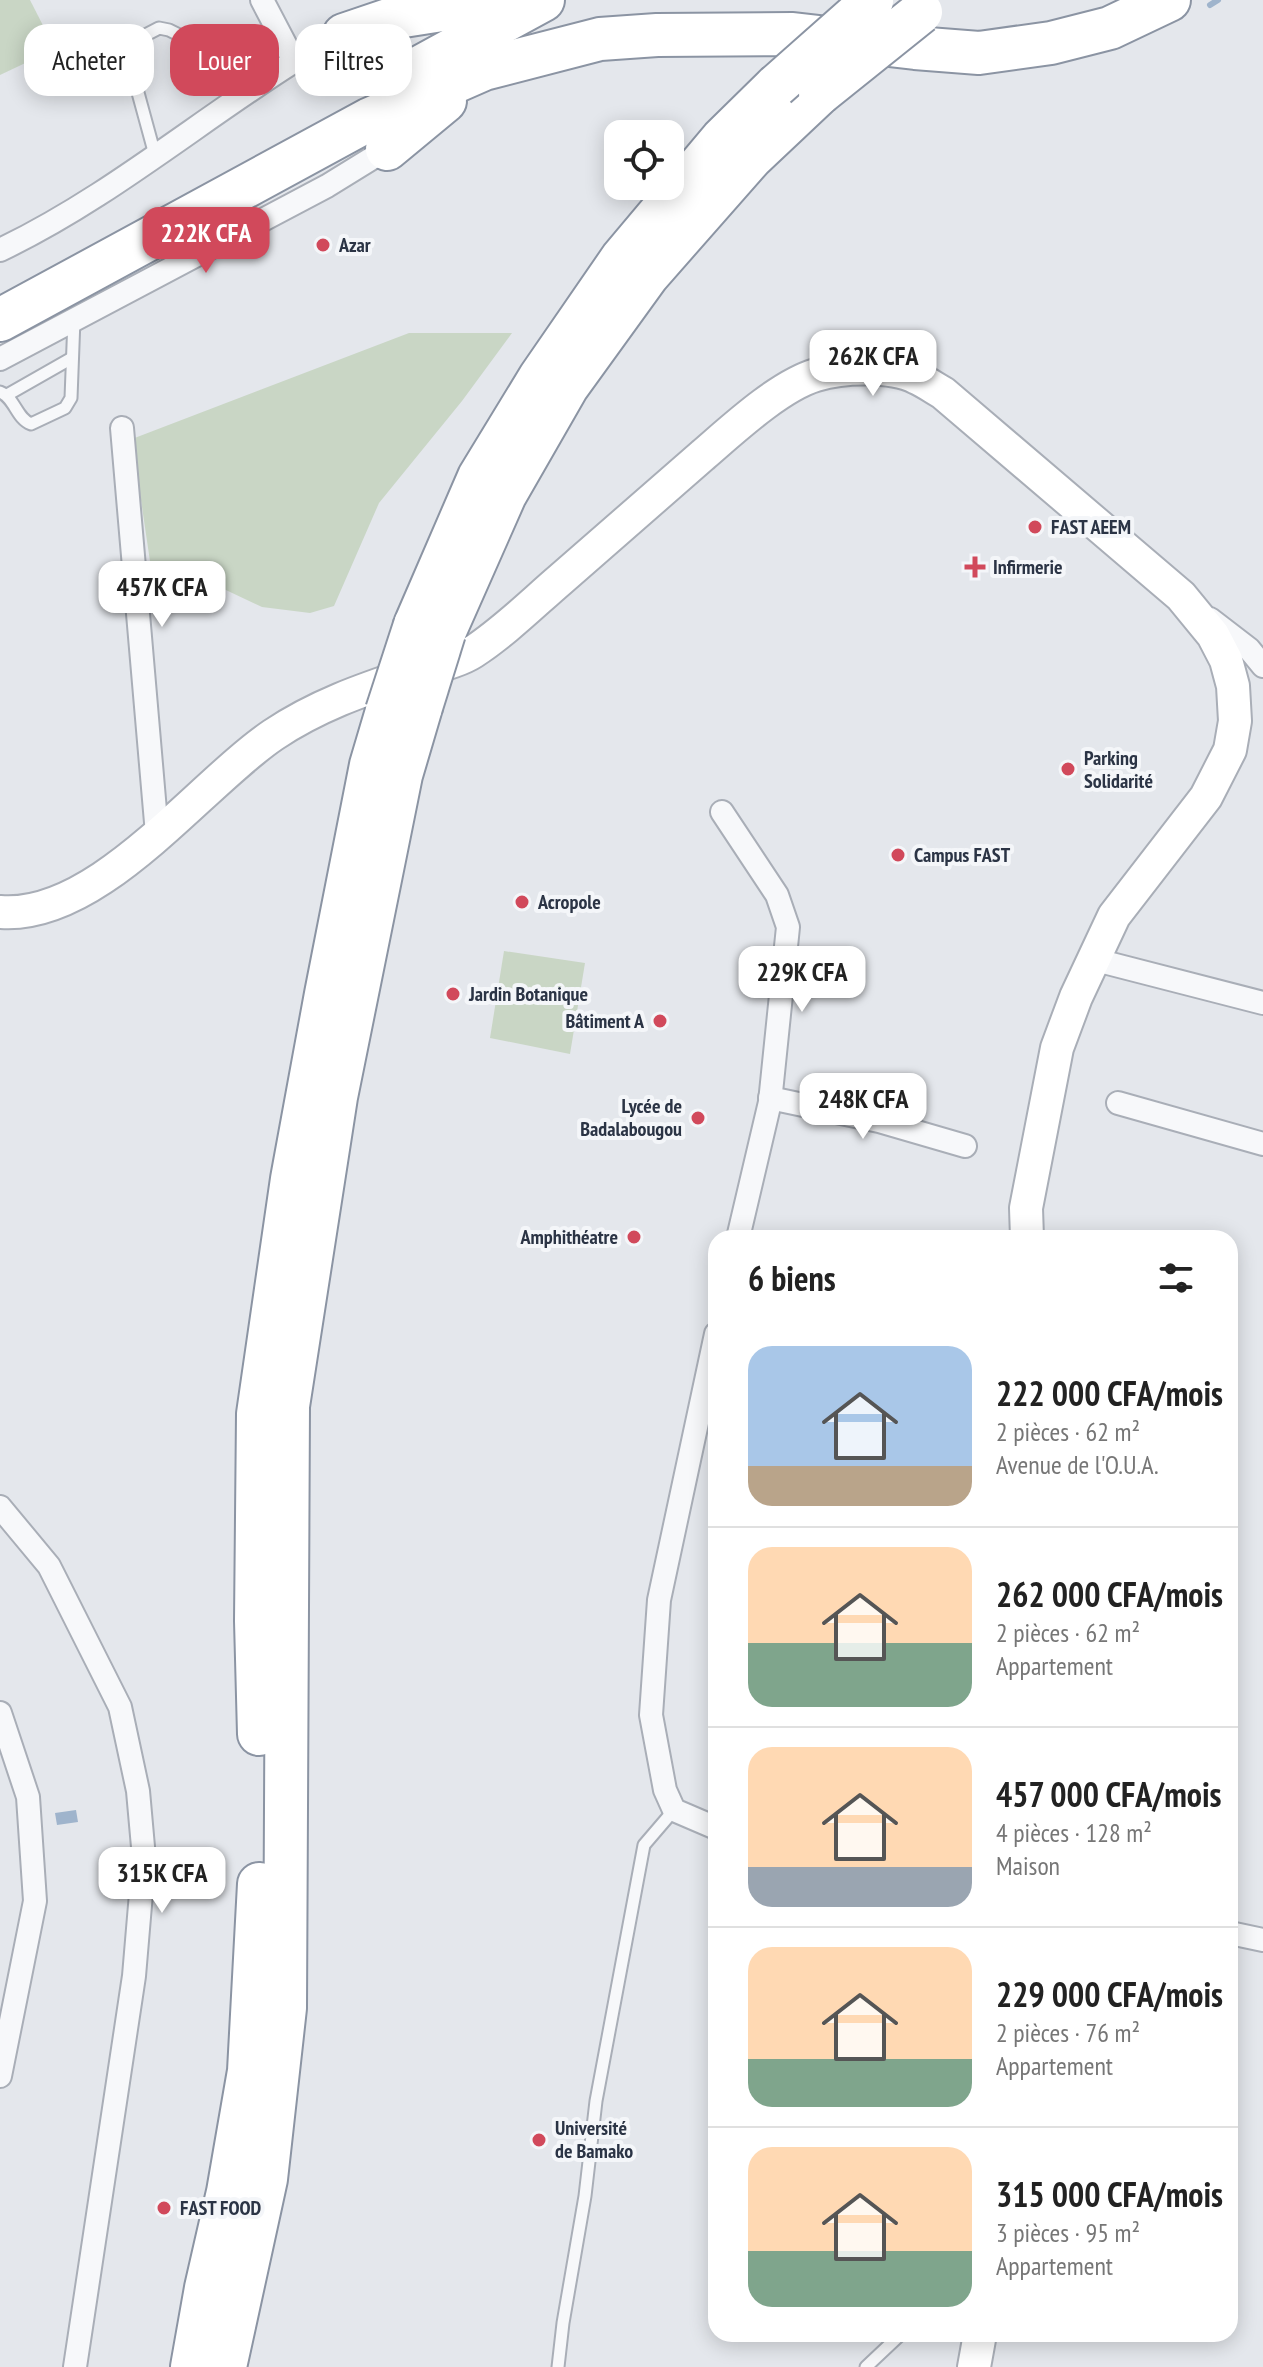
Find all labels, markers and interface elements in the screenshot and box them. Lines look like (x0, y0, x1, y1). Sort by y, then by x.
chip: Acheter (24, 24, 154, 96)
chip: Louer (170, 24, 279, 96)
chip: Filtres (295, 24, 412, 96)
map controls (604, 120, 684, 200)
button: locate (604, 120, 684, 200)
pin: 222K CFA (123, 207, 289, 275)
text: 222K CFA (161, 216, 251, 249)
place label: Azar (338, 232, 371, 258)
marker: Azar (314, 236, 332, 254)
pin: 262K CFA (790, 330, 956, 398)
text: 262K CFA (828, 339, 918, 372)
place label: FAST AEEM (1051, 514, 1131, 540)
marker: FAST AEEM (1026, 518, 1044, 536)
place label: Infirmerie (993, 554, 1063, 580)
marker: Infirmerie (964, 556, 986, 578)
pin: 457K CFA (79, 561, 245, 629)
text: 457K CFA (117, 570, 207, 603)
place label: Parking Solidarité (1084, 745, 1153, 794)
marker: Parking Solidarité (1059, 760, 1077, 778)
place label: Campus FAST (914, 842, 1011, 868)
marker: Campus FAST (889, 846, 907, 864)
place label: Acropole (537, 889, 601, 915)
marker: Acropole (513, 893, 531, 911)
pin: 229K CFA (719, 946, 885, 1014)
text: 229K CFA (757, 955, 847, 988)
place label: Jardin Botanique (468, 981, 588, 1007)
marker: Jardin Botanique (444, 985, 462, 1003)
place label: Bâtiment A (566, 1008, 645, 1034)
marker: Bâtiment A (651, 1012, 669, 1030)
pin: 248K CFA (780, 1073, 946, 1141)
text: 248K CFA (818, 1082, 908, 1115)
place label: Lycée de Badalabougou (580, 1093, 682, 1142)
marker: Lycée de Badalabougou (689, 1109, 707, 1127)
place label: Amphithéatre (519, 1224, 618, 1250)
marker: Amphithéatre (625, 1228, 643, 1246)
text: 6 biens (748, 1256, 836, 1300)
icon: filters (1154, 1256, 1198, 1300)
text: 222 000 CFA/mois (996, 1371, 1223, 1415)
icon: home (812, 1378, 908, 1474)
text: 2 pièces · 62 m² (996, 1415, 1140, 1448)
text: Avenue de l'O.U.A. (996, 1448, 1159, 1481)
text: 262 000 CFA/mois (996, 1572, 1223, 1616)
icon: home (812, 1579, 908, 1675)
text: 2 pièces · 62 m² (996, 1616, 1140, 1649)
text: Appartement (996, 1649, 1113, 1682)
text: 457 000 CFA/mois (996, 1772, 1221, 1816)
icon: home (812, 1779, 908, 1875)
text: 4 pièces · 128 m² (996, 1816, 1152, 1849)
pin: 315K CFA (79, 1847, 245, 1915)
text: Maison (996, 1849, 1060, 1882)
text: 315K CFA (117, 1856, 207, 1889)
text: 229 000 CFA/mois (996, 1972, 1223, 2016)
icon: home (812, 1979, 908, 2075)
text: 2 pièces · 76 m² (996, 2016, 1140, 2049)
text: Appartement (996, 2049, 1113, 2082)
place label: Université de Bamako (555, 2115, 633, 2164)
marker: Université de Bamako (530, 2131, 548, 2149)
text: 315 000 CFA/mois (996, 2172, 1223, 2216)
icon: home (812, 2179, 908, 2275)
place label: FAST FOOD (180, 2195, 262, 2221)
marker: FAST FOOD (155, 2199, 173, 2217)
text: 3 pièces · 95 m² (996, 2216, 1140, 2249)
text: Appartement (996, 2249, 1113, 2282)

